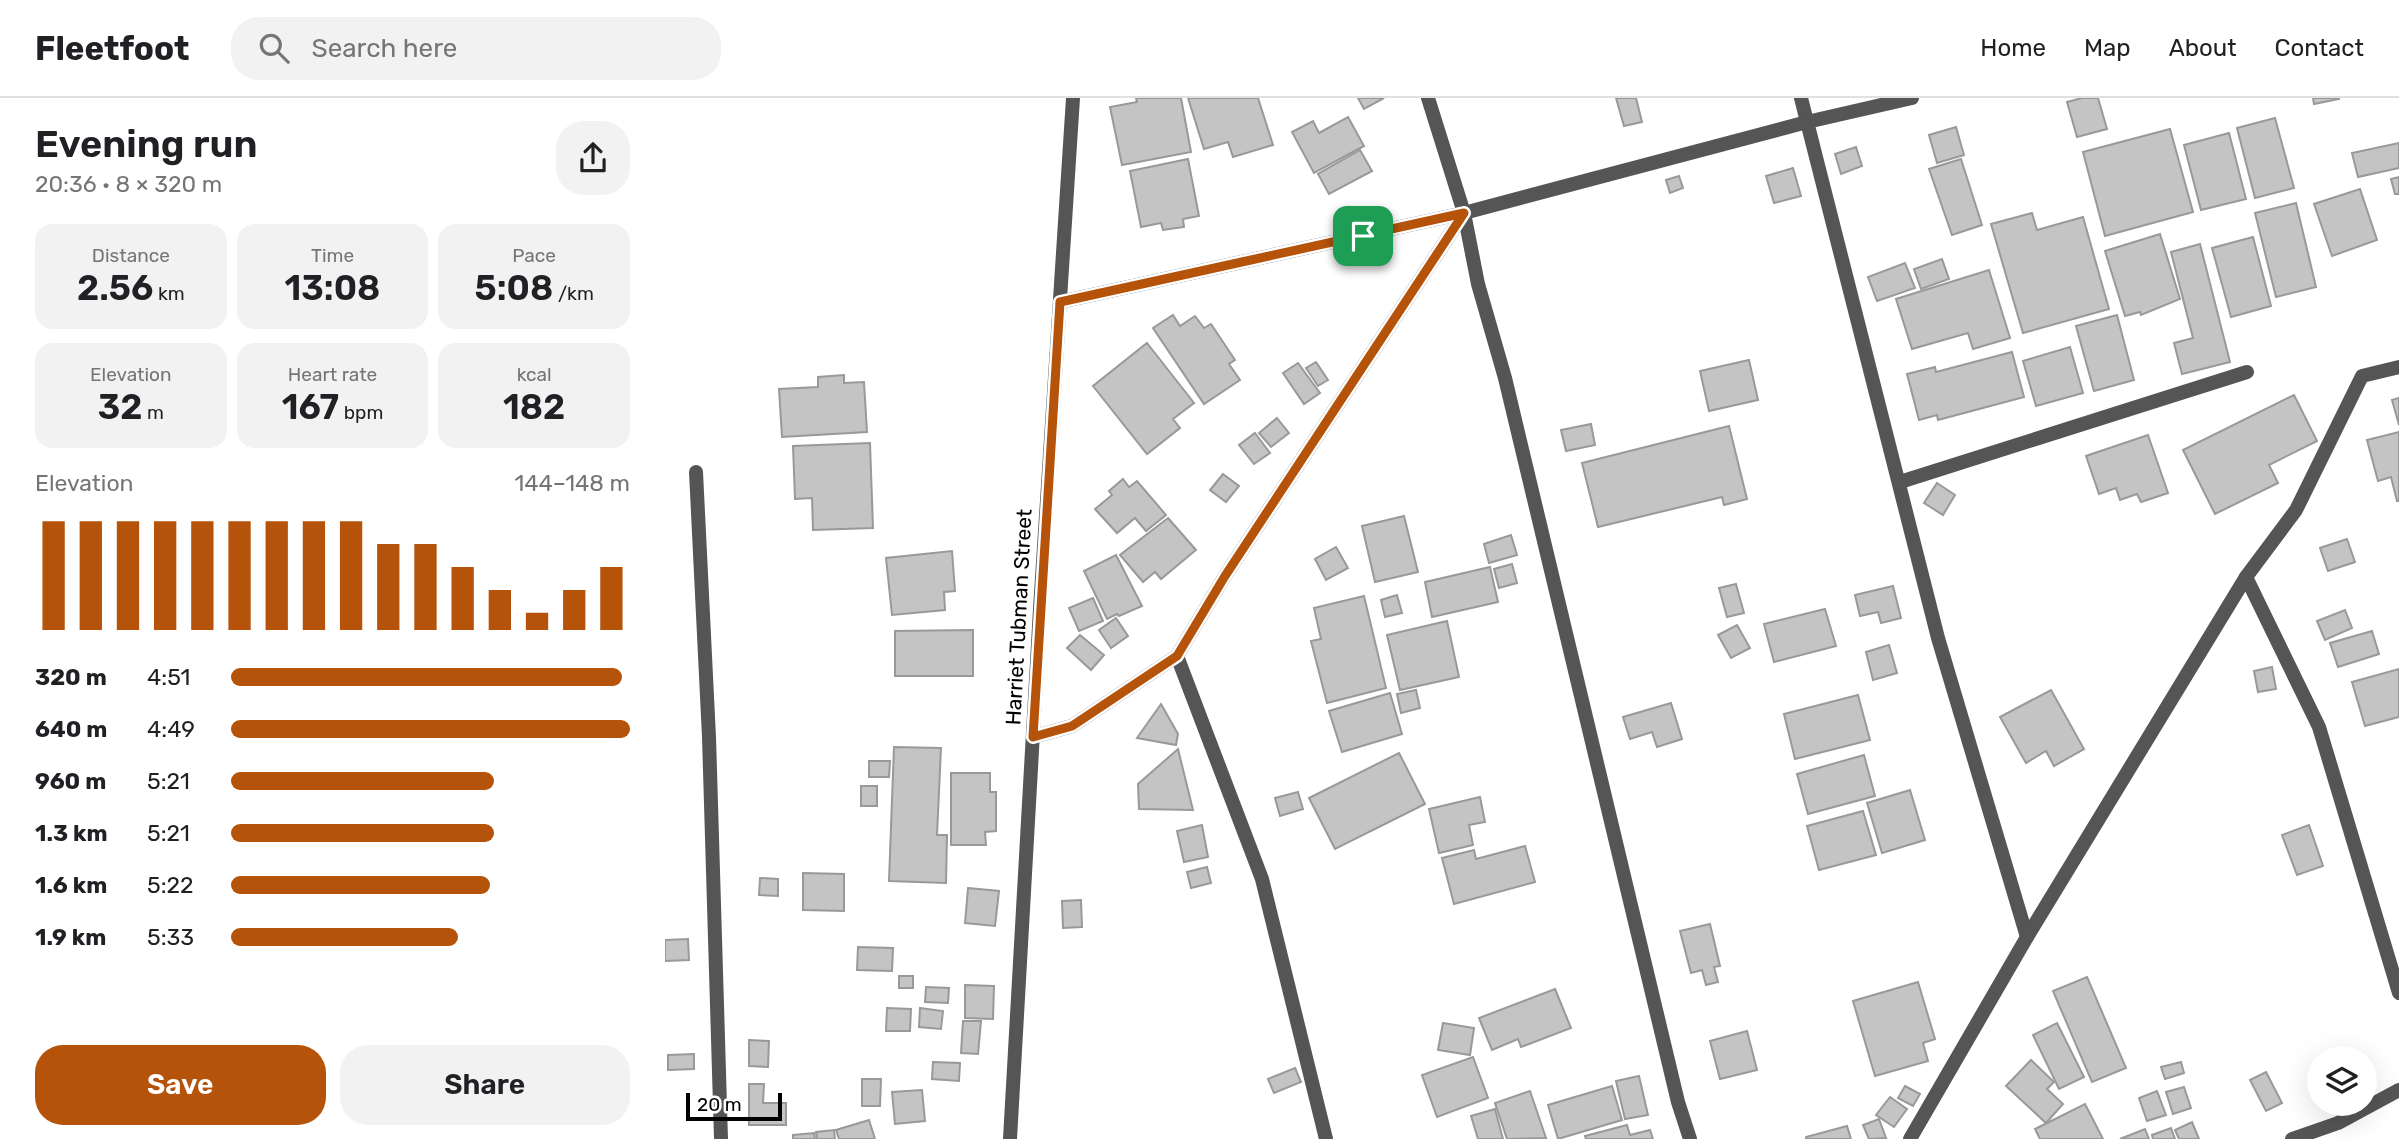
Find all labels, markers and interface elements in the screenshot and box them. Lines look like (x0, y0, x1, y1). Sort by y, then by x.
search box (231, 17, 721, 80)
text: Fleetfoot (35, 29, 189, 68)
icon: search (255, 29, 293, 67)
text: Search here (311, 33, 457, 64)
text: Home (1980, 34, 2046, 62)
text: Map (2084, 34, 2131, 62)
text: About (2169, 34, 2237, 62)
text: Contact (2275, 34, 2364, 62)
text: Evening run (35, 121, 258, 167)
button: share (556, 121, 630, 195)
text: 20:36 · 8 × 320 m (35, 170, 222, 198)
pin (1333, 206, 1393, 266)
icon: arrive (1344, 217, 1382, 255)
text: Distance (92, 244, 170, 267)
text: Time (311, 244, 354, 267)
text: Pace (512, 244, 556, 267)
text: 2.56 (77, 267, 153, 309)
text: 13:08 (285, 267, 380, 309)
text: 5:08 (475, 267, 553, 309)
text: km (153, 282, 185, 305)
text: /km (553, 282, 594, 305)
text: Elevation (90, 363, 172, 386)
text: Heart rate (288, 363, 377, 386)
text: kcal (517, 363, 552, 386)
text: 32 (98, 386, 142, 428)
text: 167 (282, 386, 339, 428)
text: 182 (503, 386, 565, 428)
text: m (142, 401, 164, 424)
text: bpm (339, 401, 383, 424)
text: Elevation (35, 469, 134, 497)
text: 144–148 m (514, 469, 630, 497)
street label: Harriet Tubman Street (1000, 508, 1037, 726)
text: 320 m (35, 663, 107, 691)
text: 4:51 (147, 663, 190, 691)
text: 640 m (35, 715, 107, 743)
text: 4:49 (147, 715, 195, 743)
text: 960 m (35, 767, 106, 795)
text: 5:21 (147, 767, 190, 795)
text: 1.3 km (35, 819, 108, 847)
text: 5:21 (147, 819, 190, 847)
text: 1.6 km (35, 871, 107, 899)
text: 5:22 (147, 871, 194, 899)
text: 1.9 km (35, 923, 106, 951)
text: 5:33 (147, 923, 194, 951)
button: Save (35, 1045, 326, 1125)
button: Share (340, 1045, 630, 1125)
map controls (2307, 1046, 2377, 1116)
button: layers (2307, 1046, 2377, 1116)
scale bar (686, 1090, 782, 1122)
text: 20 m (697, 1093, 742, 1116)

